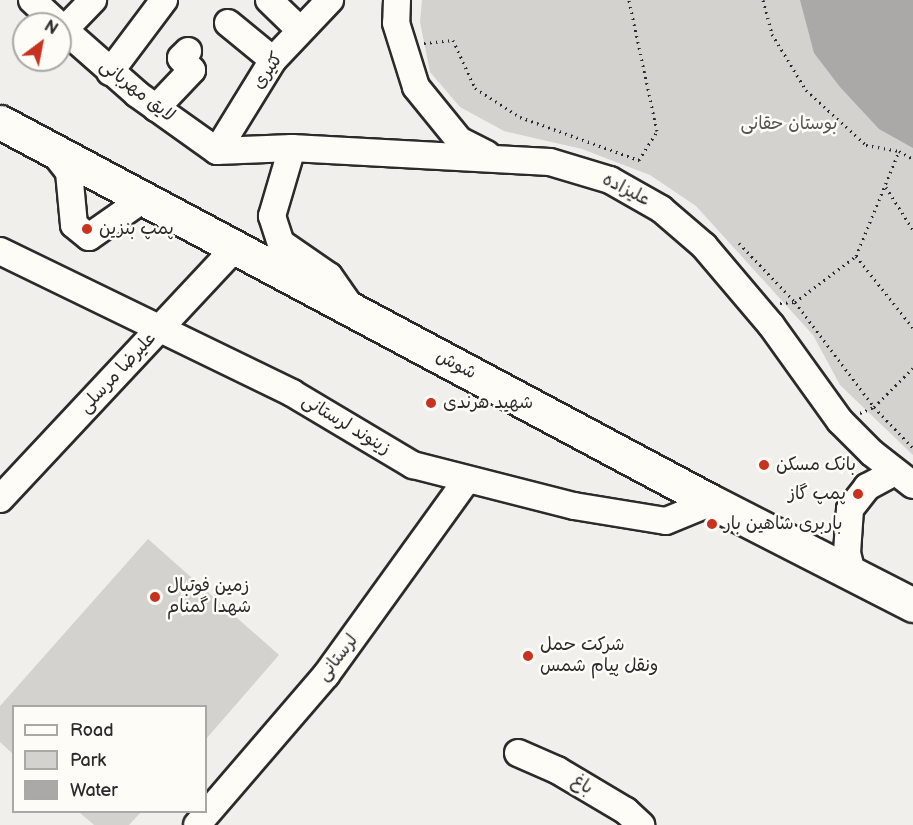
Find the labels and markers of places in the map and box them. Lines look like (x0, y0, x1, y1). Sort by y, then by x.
place label: پمپ بنزین (99, 218, 174, 240)
marker: پمپ بنزین (80, 222, 94, 236)
place label: شهید هرندی (443, 392, 533, 414)
marker: شهید هرندی (424, 396, 438, 410)
place label: بانک مسکن (776, 454, 856, 476)
marker: بانک مسکن (757, 458, 771, 472)
place label: پمپ گاز (788, 483, 846, 505)
marker: پمپ گاز (851, 487, 865, 501)
place label: باربری شاهین بار (724, 513, 842, 535)
marker: باربری شاهین بار (705, 517, 719, 531)
place label: زمین فوتبال شهدا گمنام (167, 576, 251, 618)
marker: زمین فوتبال شهدا گمنام (148, 590, 162, 604)
place label: شرکت حمل ونقل پیام شمس (540, 635, 658, 678)
marker: شرکت حمل ونقل پیام شمس (521, 649, 535, 663)

